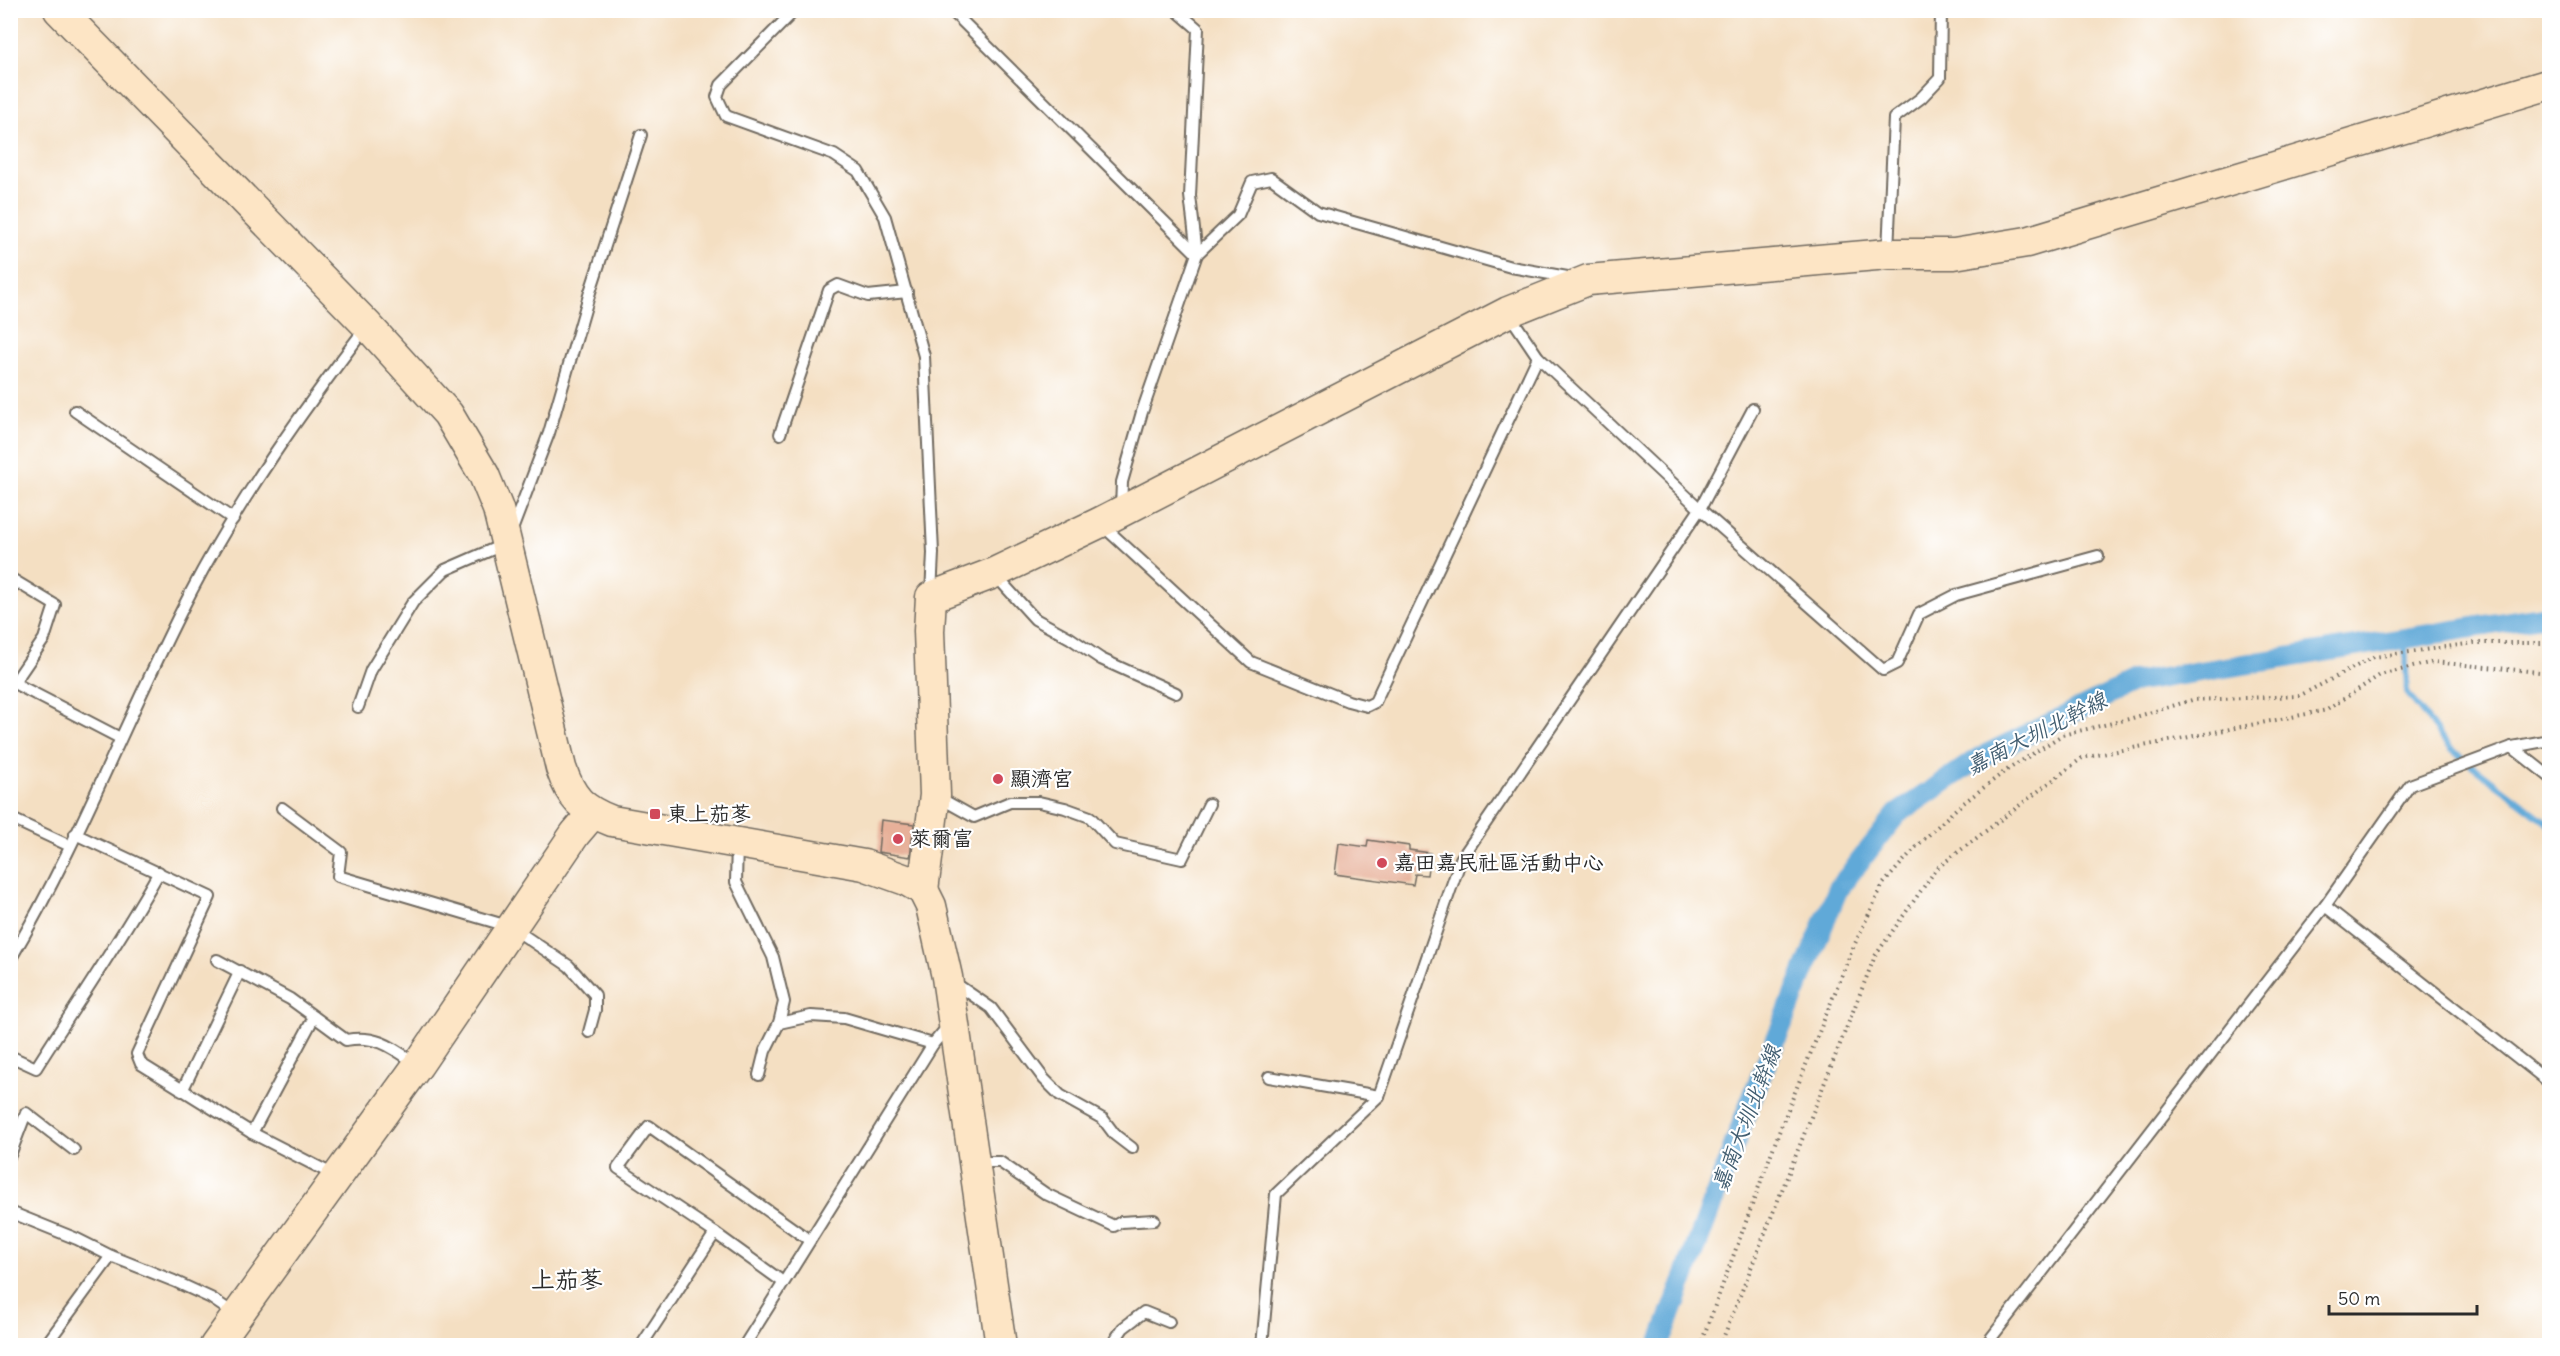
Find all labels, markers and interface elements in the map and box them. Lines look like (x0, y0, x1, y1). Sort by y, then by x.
water label: 嘉南大圳北幹線 (1961, 685, 2112, 780)
place label: 顯濟宮 (1010, 765, 1073, 792)
marker: 顯濟宮 (991, 772, 1005, 786)
place label: 東上茄苳 (667, 800, 751, 827)
marker: 東上茄苳 (648, 807, 662, 821)
place label: 萊爾富 (910, 825, 973, 852)
marker: 萊爾富 (891, 832, 905, 846)
place label: 嘉田嘉民社區活動中心 (1394, 849, 1604, 876)
marker: 嘉田嘉民社區活動中心 (1375, 856, 1389, 870)
water label: 嘉南大圳北幹線 (1705, 1040, 1787, 1195)
district label: 上茄苳 (531, 1264, 603, 1294)
scale bar (2329, 1278, 2478, 1316)
text: 50 m (2338, 1287, 2380, 1310)

